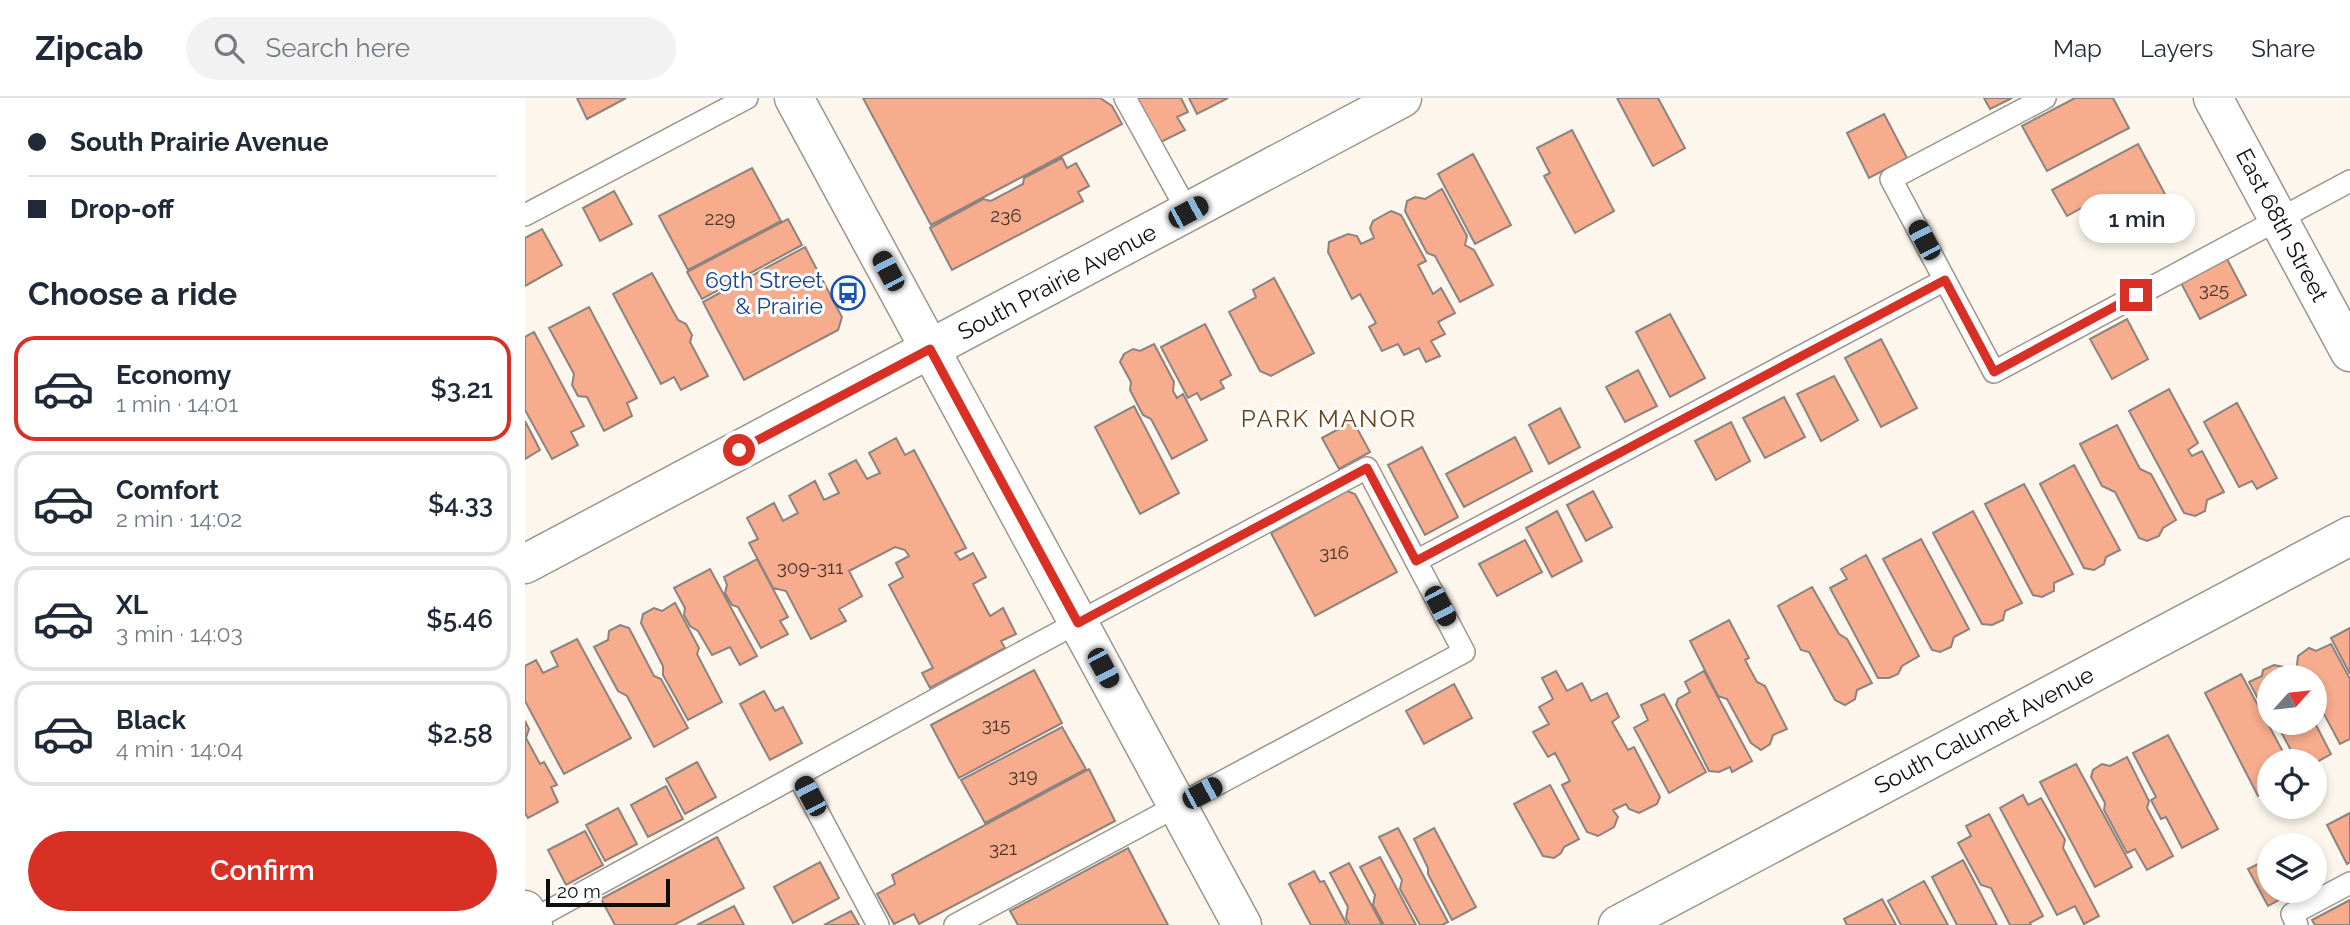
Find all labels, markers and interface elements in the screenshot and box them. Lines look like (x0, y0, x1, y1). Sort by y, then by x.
search box (186, 17, 676, 80)
text: Zipcab (35, 29, 144, 68)
icon: search (210, 29, 248, 67)
text: Search here (266, 33, 410, 63)
text: Map (2053, 34, 2102, 63)
text: Layers (2140, 34, 2213, 63)
text: Share (2251, 34, 2315, 63)
text: South Prairie Avenue (70, 127, 328, 157)
street label: East 68th Street (2231, 144, 2334, 306)
car (1165, 193, 1212, 231)
text: Drop-off (70, 194, 174, 224)
callout: 1 min (2078, 194, 2194, 242)
house number: 236 (990, 204, 1022, 226)
text: 1 min (2108, 205, 2166, 232)
house number: 229 (705, 207, 735, 229)
car (1905, 217, 1944, 263)
street label: South Prairie Avenue (953, 218, 1161, 345)
car (869, 248, 908, 294)
place label: 69th Street & Prairie (705, 266, 823, 319)
bus stop icon: 69th Street & Prairie (829, 274, 867, 312)
text: Choose a ride (28, 275, 237, 312)
house number: 325 (2199, 278, 2229, 300)
route end (2120, 279, 2152, 311)
icon: car (32, 357, 95, 420)
text: Economy (116, 360, 231, 390)
text: $3.21 (430, 374, 493, 404)
text: 1 min · 14:01 (116, 390, 238, 417)
district label: PARK MANOR (1241, 404, 1417, 433)
route start (723, 434, 755, 466)
icon: car (32, 472, 95, 535)
text: Comfort (116, 475, 219, 505)
text: $4.33 (428, 489, 493, 519)
text: 2 min · 14:02 (116, 505, 242, 532)
house number: 316 (1319, 541, 1349, 563)
house number: 309-311 (777, 556, 843, 578)
car (1421, 583, 1460, 629)
icon: car (32, 587, 95, 650)
text: XL (116, 590, 148, 620)
text: $5.46 (426, 604, 493, 634)
text: 3 min · 14:03 (116, 620, 243, 647)
car (1084, 645, 1123, 691)
street label: South Calumet Avenue (1869, 660, 2098, 799)
north arrow (2257, 665, 2327, 735)
map controls (2257, 665, 2327, 903)
icon: car (32, 702, 95, 765)
text: Black (116, 705, 186, 735)
house number: 315 (982, 713, 1010, 735)
text: $2.58 (427, 719, 493, 749)
text: 4 min · 14:04 (116, 735, 243, 762)
button: locate (2257, 749, 2327, 819)
house number: 319 (1008, 764, 1038, 786)
car (791, 773, 830, 819)
car (1179, 774, 1226, 812)
button: Confirm (28, 831, 497, 911)
button: layers (2257, 833, 2327, 903)
house number: 321 (989, 837, 1017, 859)
scale bar (546, 876, 670, 908)
text: 20 m (557, 880, 601, 902)

